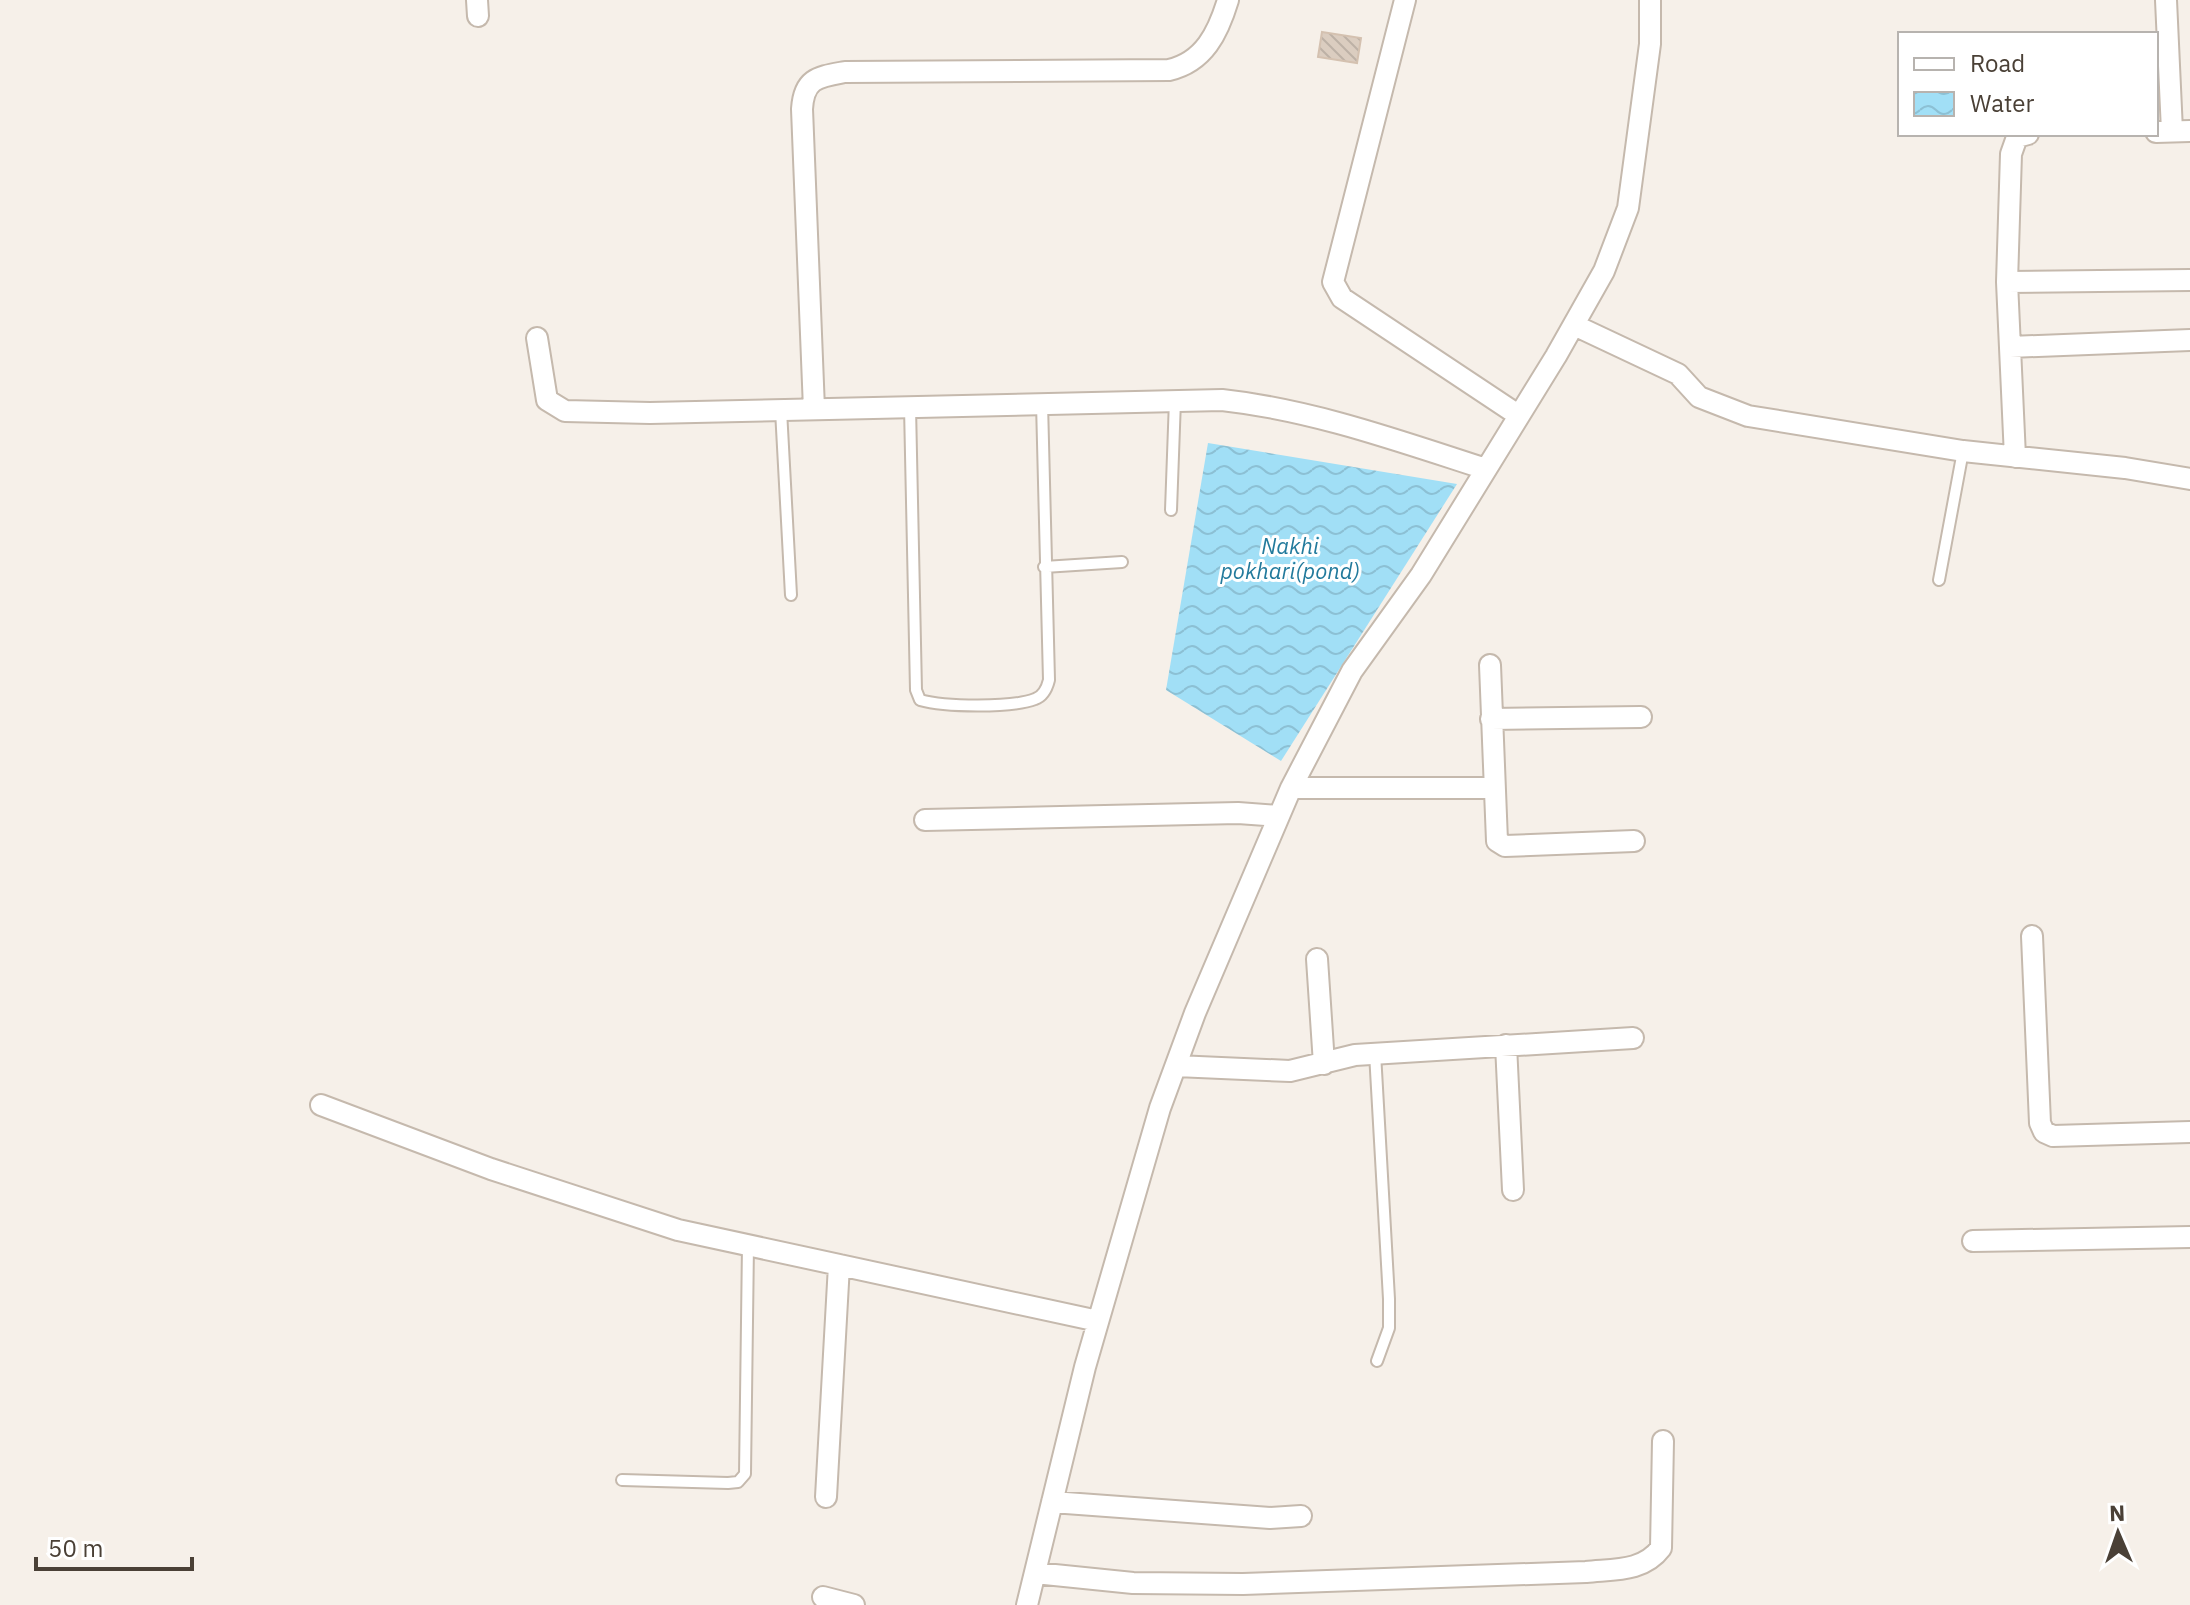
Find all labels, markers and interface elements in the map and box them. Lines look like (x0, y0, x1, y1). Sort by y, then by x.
legend (1898, 32, 2158, 136)
text: Road (1970, 47, 2025, 79)
text: Water (1970, 87, 2034, 119)
water label: Nakhi pokhari(pond) (1219, 531, 1360, 585)
north arrow (2078, 1493, 2158, 1573)
text: N (2109, 1498, 2126, 1527)
scale bar (36, 1521, 192, 1571)
text: 50 m (48, 1532, 103, 1564)

